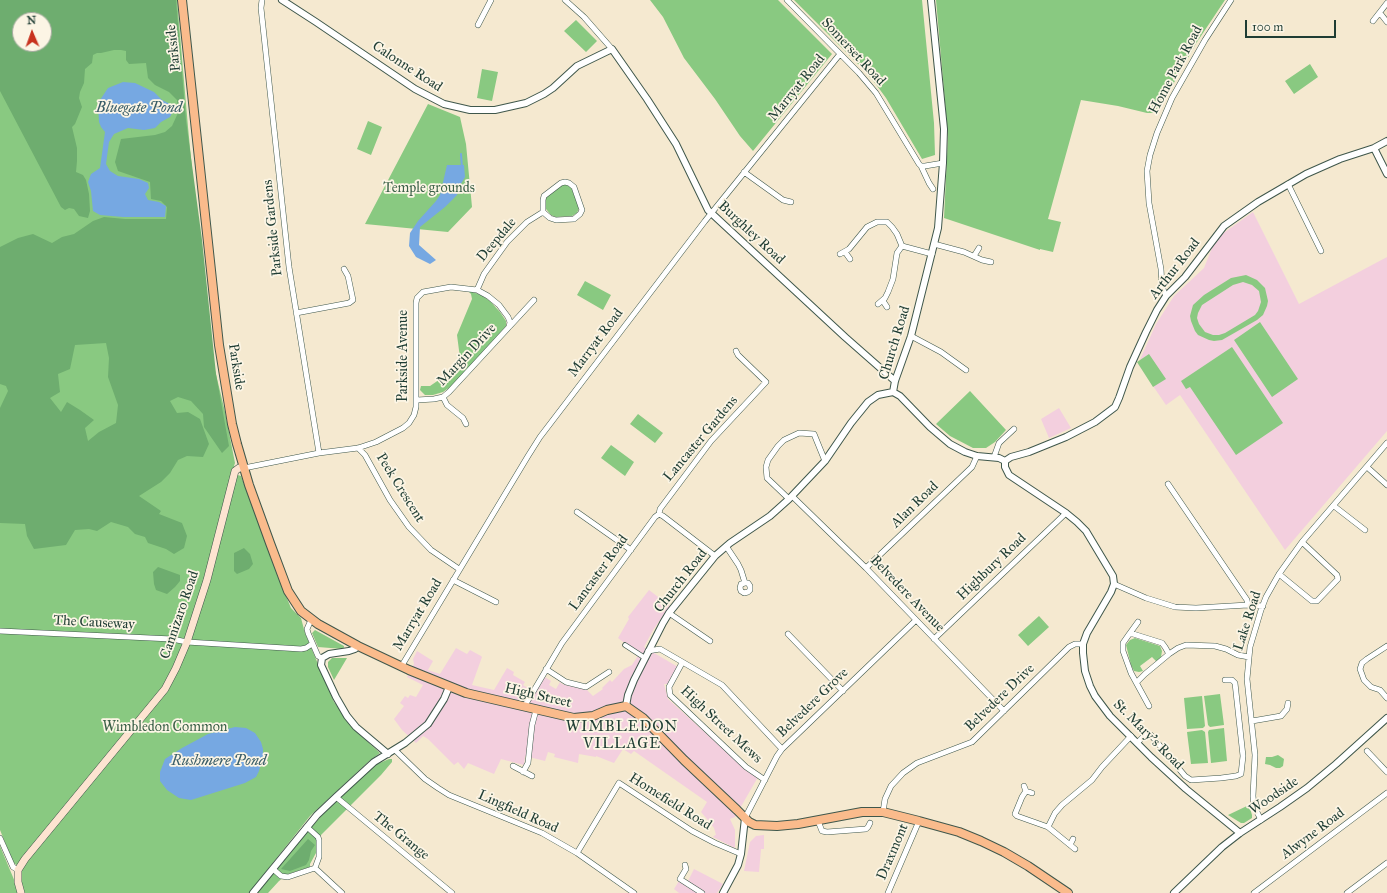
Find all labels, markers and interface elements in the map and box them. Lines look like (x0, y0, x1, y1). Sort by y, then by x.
north arrow (12, 12, 52, 52)
scale bar (1247, 12, 1338, 38)
text: N (27, 14, 36, 27)
street label: Somerset Road (817, 15, 889, 89)
text: 100 m (1252, 20, 1283, 34)
street label: Home Park Road (1146, 23, 1206, 117)
street label: Parkside (163, 24, 185, 72)
street label: Calonne Road (369, 38, 445, 96)
street label: Marryat Road (765, 51, 829, 125)
water label: Bluegate Pond (96, 99, 182, 117)
street label: Parkside Gardens (260, 179, 286, 277)
park label: Temple grounds (383, 181, 475, 197)
street label: Burghley Road (714, 198, 788, 268)
street label: Deepdale (474, 215, 520, 265)
street label: Arthur Road (1146, 235, 1204, 303)
street label: Church Road (876, 304, 914, 382)
street label: Marryat Road (565, 306, 627, 380)
street label: Parkside Avenue (396, 310, 412, 402)
street label: Margin Drive (434, 320, 500, 390)
street label: Parkside (224, 342, 248, 392)
street label: Lancaster Gardens (660, 393, 742, 485)
street label: Peek Crescent (372, 450, 428, 526)
street label: Alan Road (888, 478, 942, 532)
street label: Highbury Road (954, 530, 1030, 604)
street label: Lancaster Road (566, 532, 632, 614)
street label: Church Road (651, 546, 711, 616)
street label: Belvedere Avenue (866, 552, 948, 636)
street label: Cannizaro Road (157, 569, 203, 661)
street label: Marryat Road (390, 576, 446, 654)
street label: Lake Road (1231, 589, 1265, 653)
street label: The Causeway (53, 612, 135, 634)
street label: Belvedere Drive (962, 661, 1038, 735)
street label: Belvedere Grove (774, 665, 852, 741)
street label: High Street (503, 680, 573, 712)
street label: High Street Mews (677, 683, 765, 767)
street label: St. Mary's Road (1109, 696, 1187, 774)
district label: WIMBLEDON VILLAGE (566, 718, 678, 753)
park label: Wimbledon Common (103, 720, 227, 736)
water label: Rushmere Pond (171, 752, 267, 770)
street label: Homefield Road (626, 770, 714, 834)
street label: Woodside (1246, 773, 1302, 819)
street label: Lingfield Road (475, 787, 561, 837)
street label: Alwyne Road (1278, 805, 1348, 863)
street label: The Grange (369, 808, 433, 864)
street label: Draxmont (874, 821, 912, 883)

